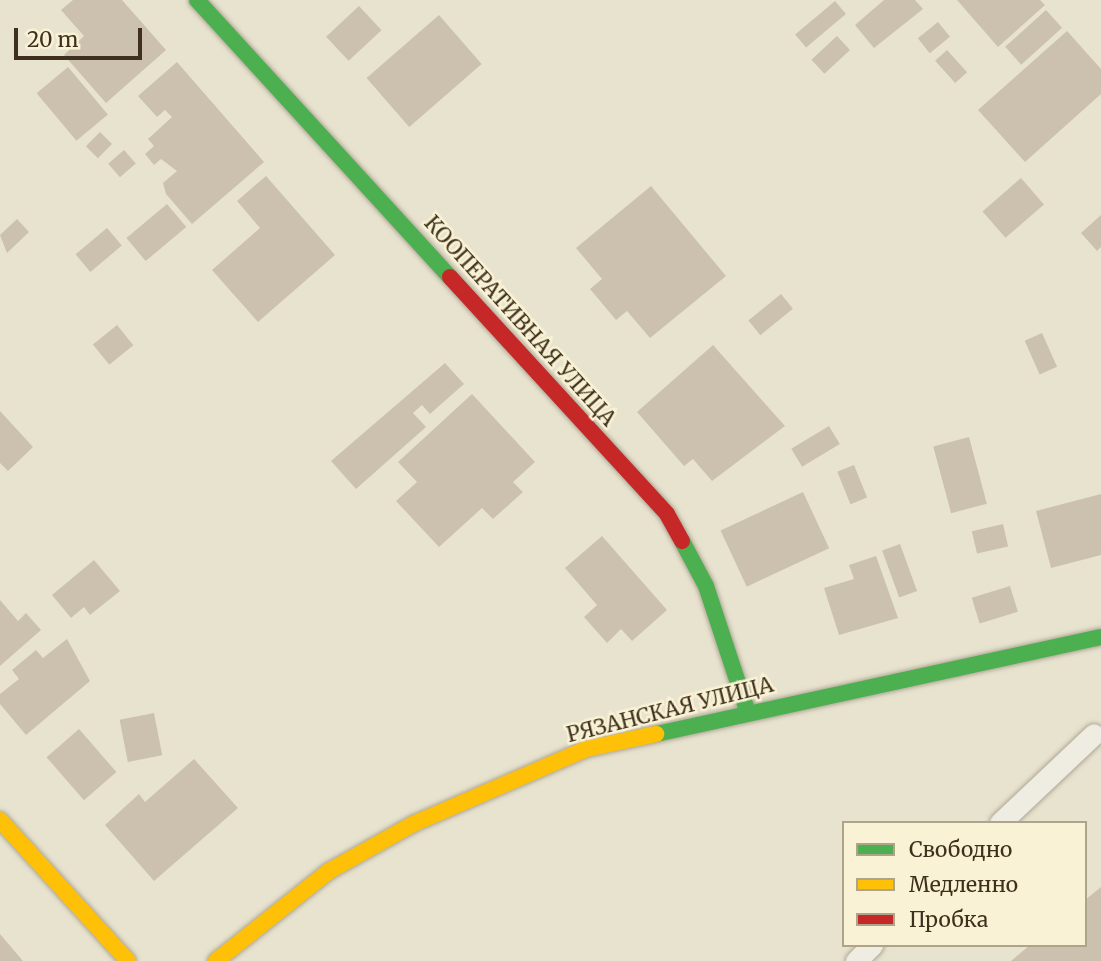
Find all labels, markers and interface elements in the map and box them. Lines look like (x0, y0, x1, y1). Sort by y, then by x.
scale bar (18, 14, 145, 58)
text: 20 m (27, 26, 78, 53)
street label: КООПЕРАТИВНАЯ УЛИЦА (419, 211, 621, 431)
street label: РЯЗАНСКАЯ УЛИЦА (564, 672, 776, 748)
legend (842, 821, 1087, 947)
text: Свободно (909, 836, 1012, 863)
text: Медленно (909, 871, 1018, 898)
text: Пробка (909, 906, 988, 933)

